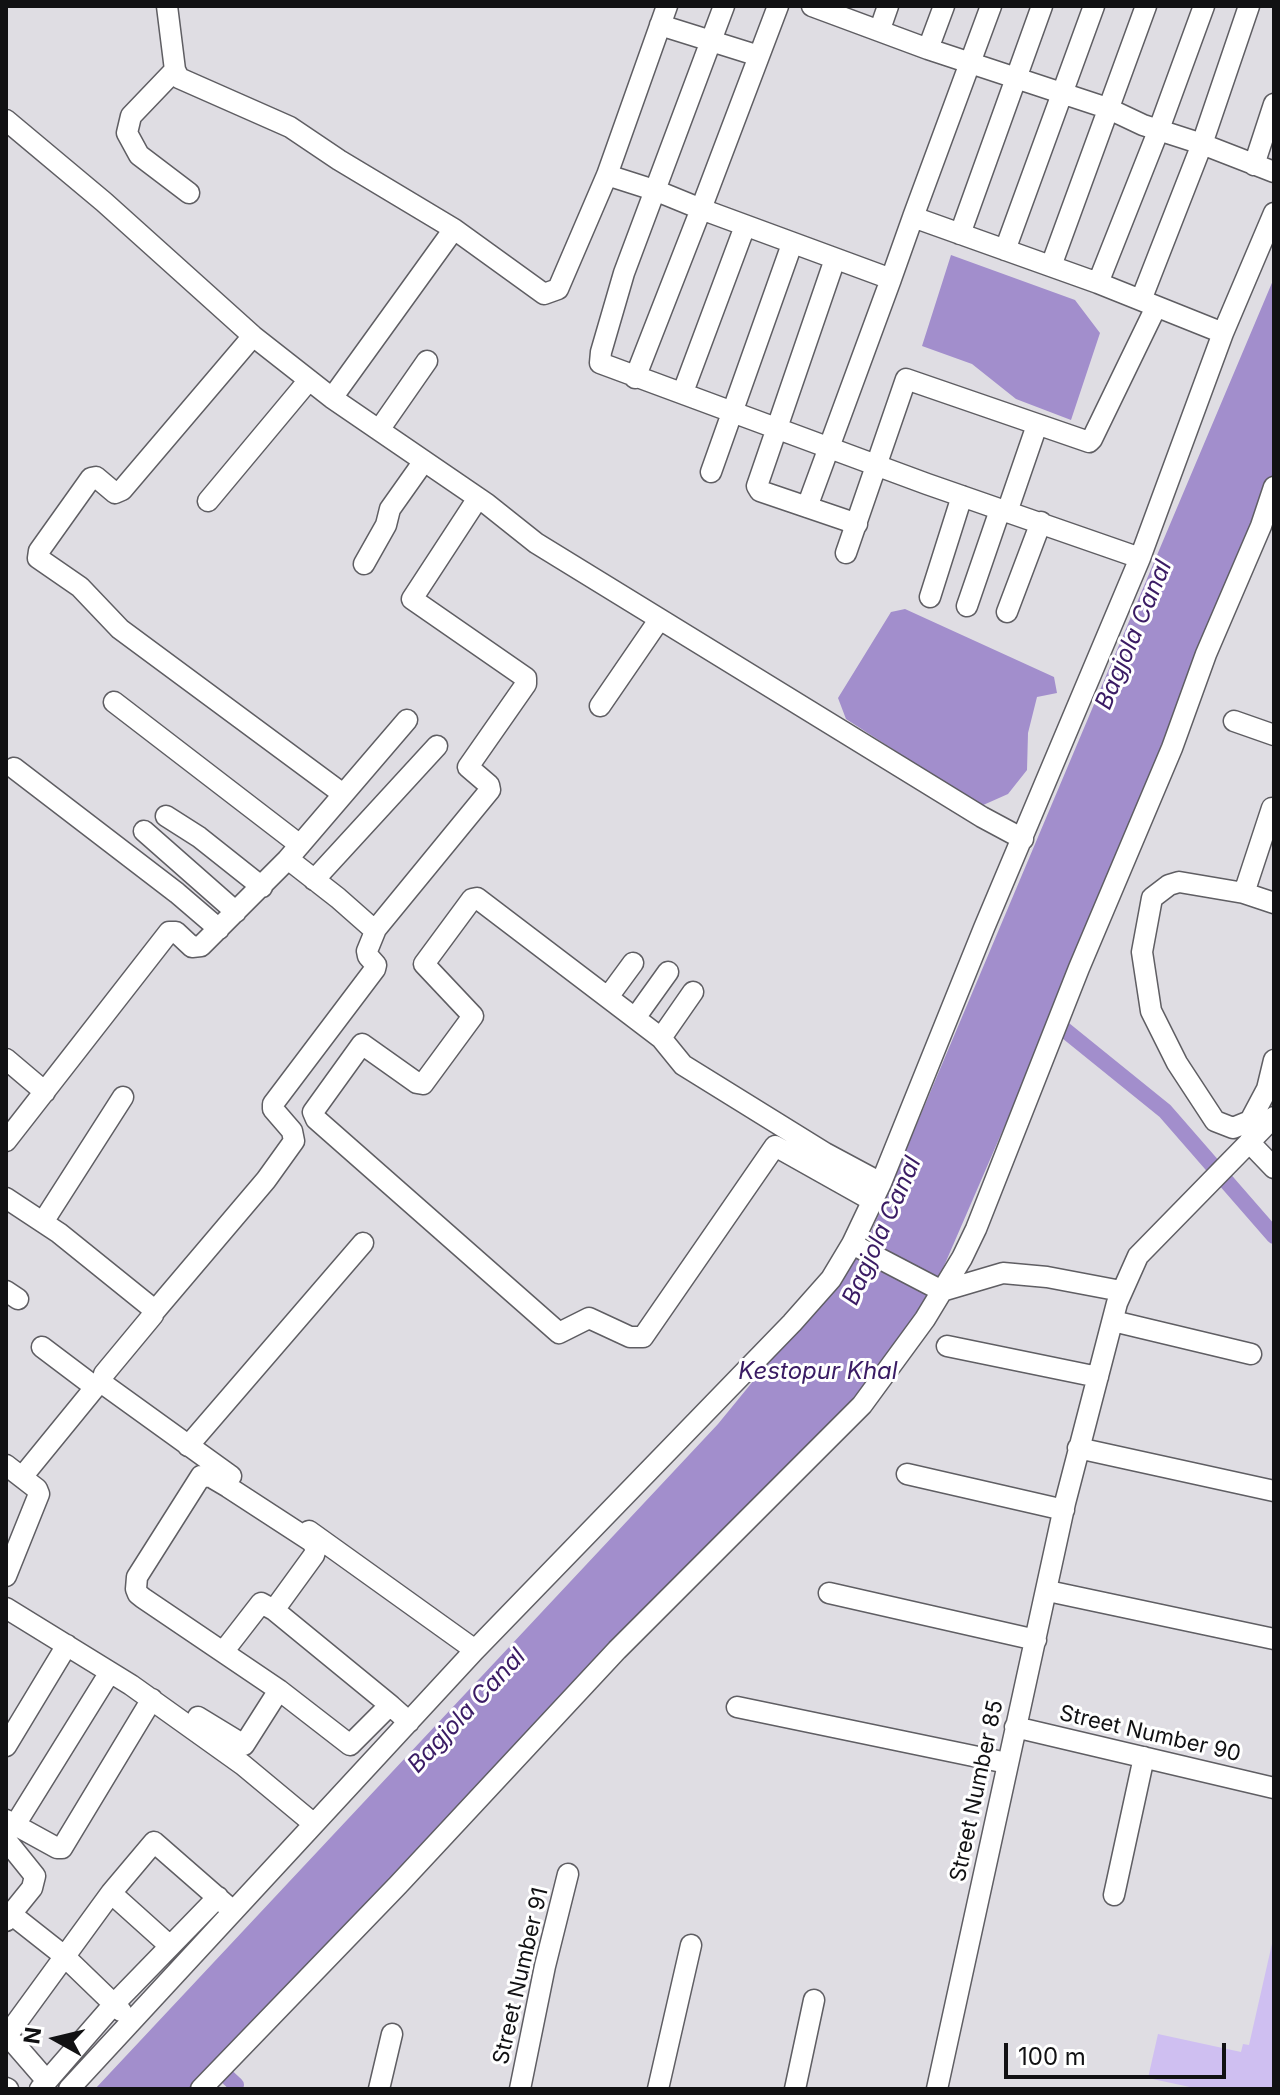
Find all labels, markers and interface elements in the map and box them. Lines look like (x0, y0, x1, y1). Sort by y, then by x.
water label: Bagjola Canal (1090, 556, 1178, 714)
water label: Bagjola Canal (836, 1152, 928, 1310)
water label: Kestopur Khal (738, 1358, 898, 1386)
water label: Bagjola Canal (402, 1643, 532, 1779)
street label: Street Number 85 (945, 1698, 1009, 1884)
street label: Street Number 90 (1057, 1700, 1243, 1768)
street label: Street Number 91 (488, 1885, 554, 2067)
north arrow (16, 1999, 96, 2079)
text: N (18, 2026, 46, 2046)
scale bar (1008, 2027, 1230, 2077)
text: 100 m (1018, 2042, 1086, 2071)

